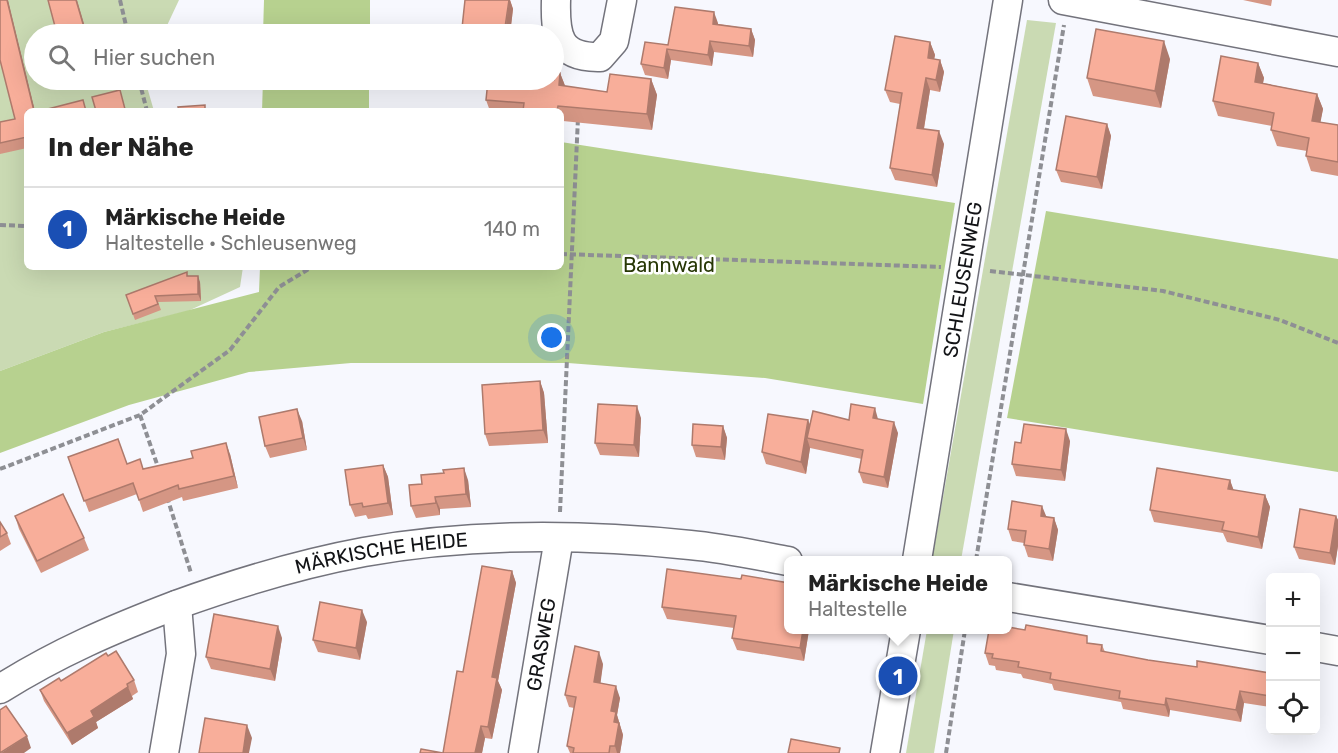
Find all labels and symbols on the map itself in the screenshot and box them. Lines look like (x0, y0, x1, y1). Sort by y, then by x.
street label: SCHLEUSENWEG (938, 200, 987, 359)
park label: Bannwald (623, 253, 715, 277)
your location (537, 323, 566, 352)
street label: MÄRKISCHE HEIDE (292, 528, 469, 579)
street label: GRASWEG (522, 596, 561, 693)
pin: 1 (878, 654, 918, 698)

